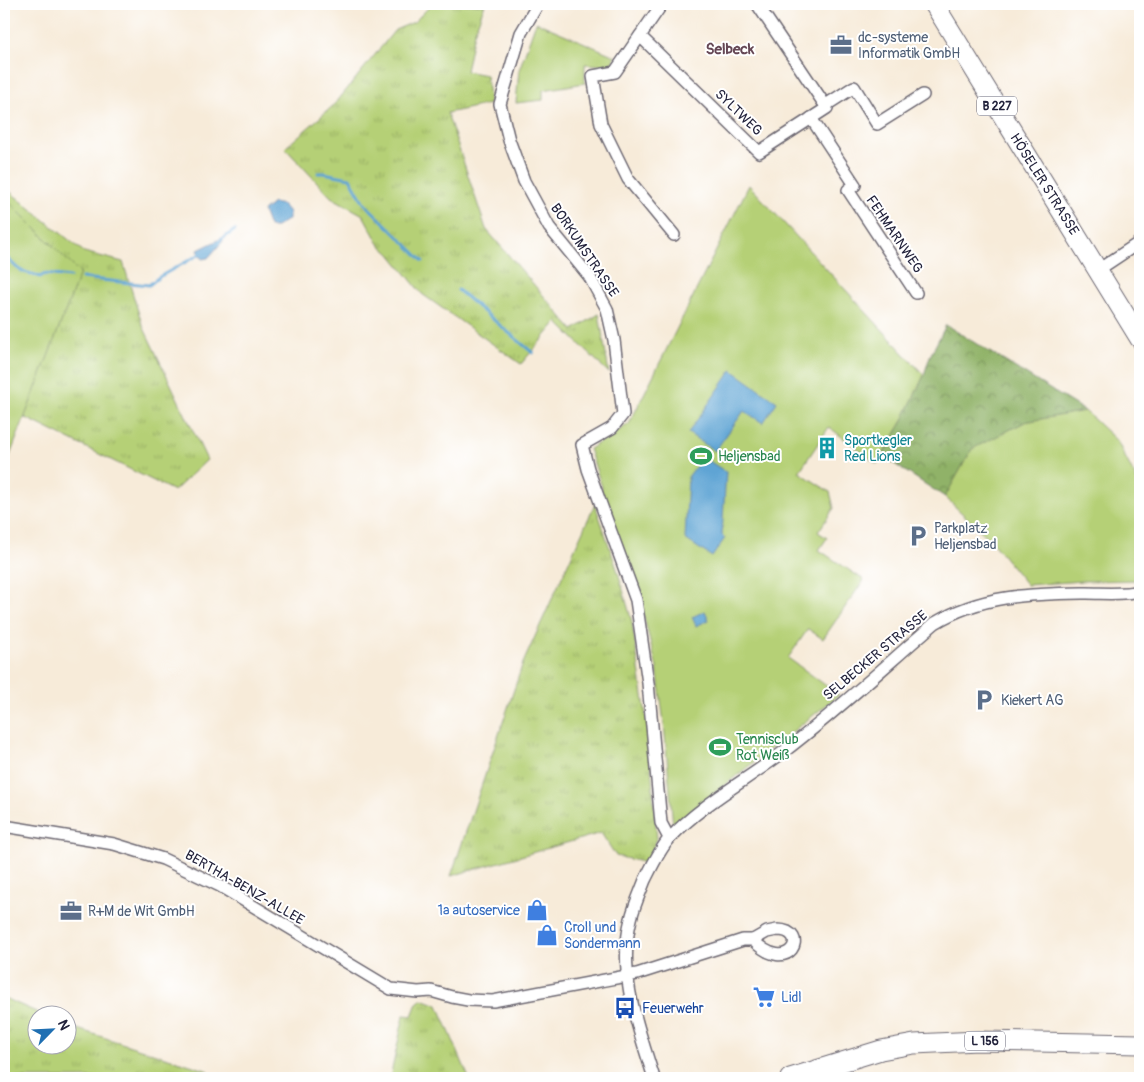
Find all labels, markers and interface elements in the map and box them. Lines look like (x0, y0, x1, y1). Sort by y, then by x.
place label: dc-systeme Informatik GmbH (858, 29, 960, 62)
office icon: dc-systeme Informatik GmbH (828, 32, 854, 58)
district label: Selbeck (706, 40, 755, 59)
street label: SYLTWEG (711, 86, 766, 139)
road number: B 227 (977, 96, 1017, 115)
street label: HÖSELER STRASSE (1006, 130, 1084, 238)
street label: FEHMARNWEG (862, 192, 927, 276)
street label: BORKUMSTRASSE (547, 200, 622, 300)
place label: Sportkegler Red Lions (844, 432, 912, 465)
building icon: Sportkegler Red Lions (814, 435, 840, 461)
sports icon: Heljensbad (688, 443, 714, 469)
place label: Heljensbad (718, 448, 781, 465)
place label: Parkplatz Heljensbad (934, 520, 997, 553)
parking icon: Parkplatz Heljensbad (905, 523, 931, 549)
street label: SELBECKER STRASSE (820, 607, 931, 704)
parking icon: Kiekert AG (971, 687, 997, 713)
place label: Kiekert AG (1001, 692, 1064, 709)
place label: Tennisclub Rot Weiß (736, 731, 799, 764)
sports icon: Tennisclub Rot Weiß (707, 734, 733, 760)
street label: BERTHA-BENZ-ALLEE (182, 846, 307, 929)
shop icon: 1a autoservice (524, 897, 550, 923)
office icon: R+M de Wit GmbH (58, 898, 84, 924)
place label: 1a autoservice (438, 902, 520, 919)
place label: R+M de Wit GmbH (88, 903, 195, 920)
place label: Croll und Sondermann (564, 919, 641, 952)
shop icon: Croll und Sondermann (534, 922, 560, 948)
supermarket icon: Lidl (751, 984, 777, 1010)
place label: Lidl (781, 989, 802, 1006)
bus stop icon: Feuerwehr (612, 995, 638, 1021)
place label: Feuerwehr (642, 1000, 704, 1017)
north arrow (28, 1004, 78, 1054)
text: N (54, 1017, 73, 1033)
road number: L 156 (965, 1032, 1005, 1050)

